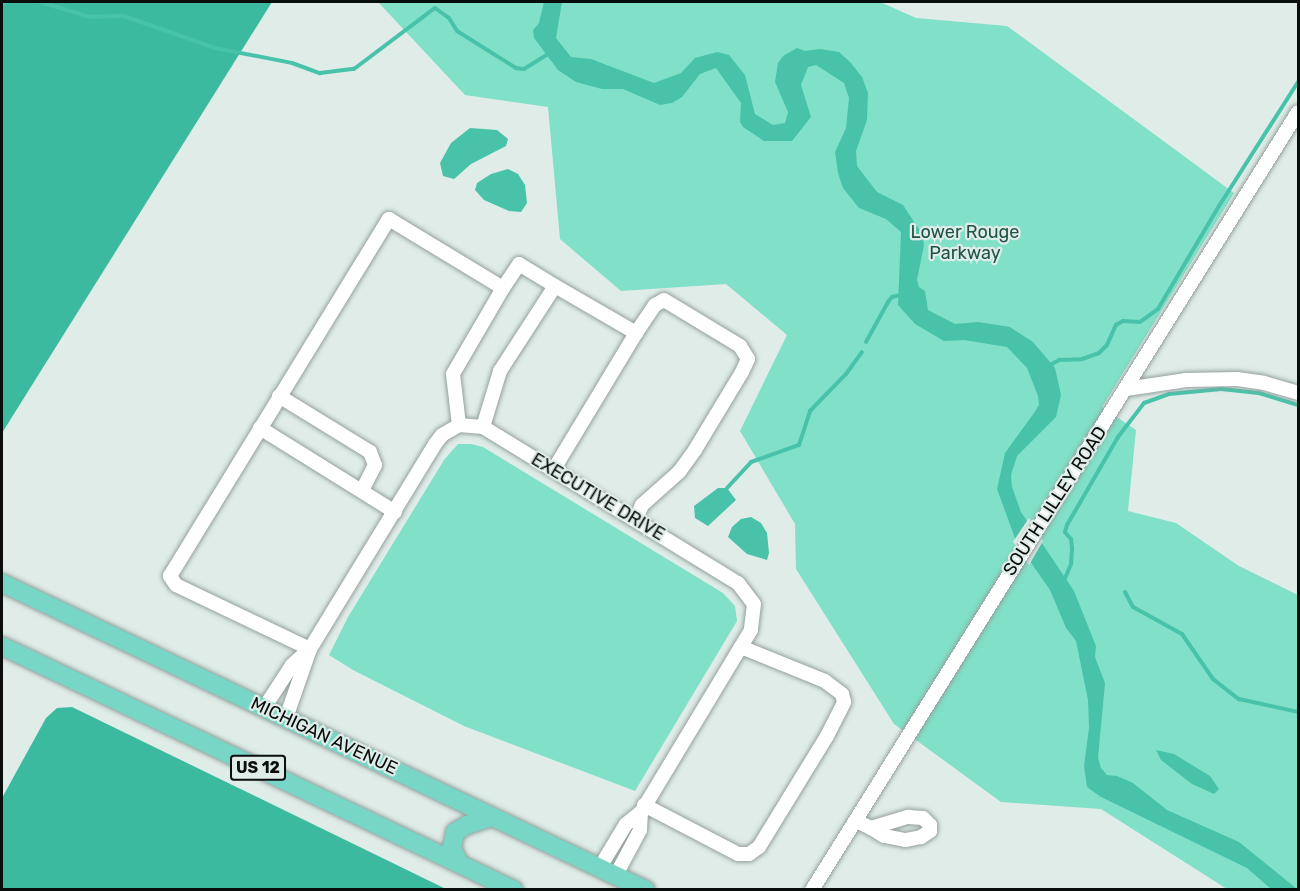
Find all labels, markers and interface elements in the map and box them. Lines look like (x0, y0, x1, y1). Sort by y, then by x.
park label: Lower Rouge Parkway (910, 222, 1020, 264)
street label: SOUTH LILLEY ROAD (999, 422, 1111, 580)
street label: EXECUTIVE DRIVE (527, 449, 669, 545)
street label: MICHIGAN AVENUE (247, 692, 401, 780)
road number: US 12 (230, 755, 286, 781)

